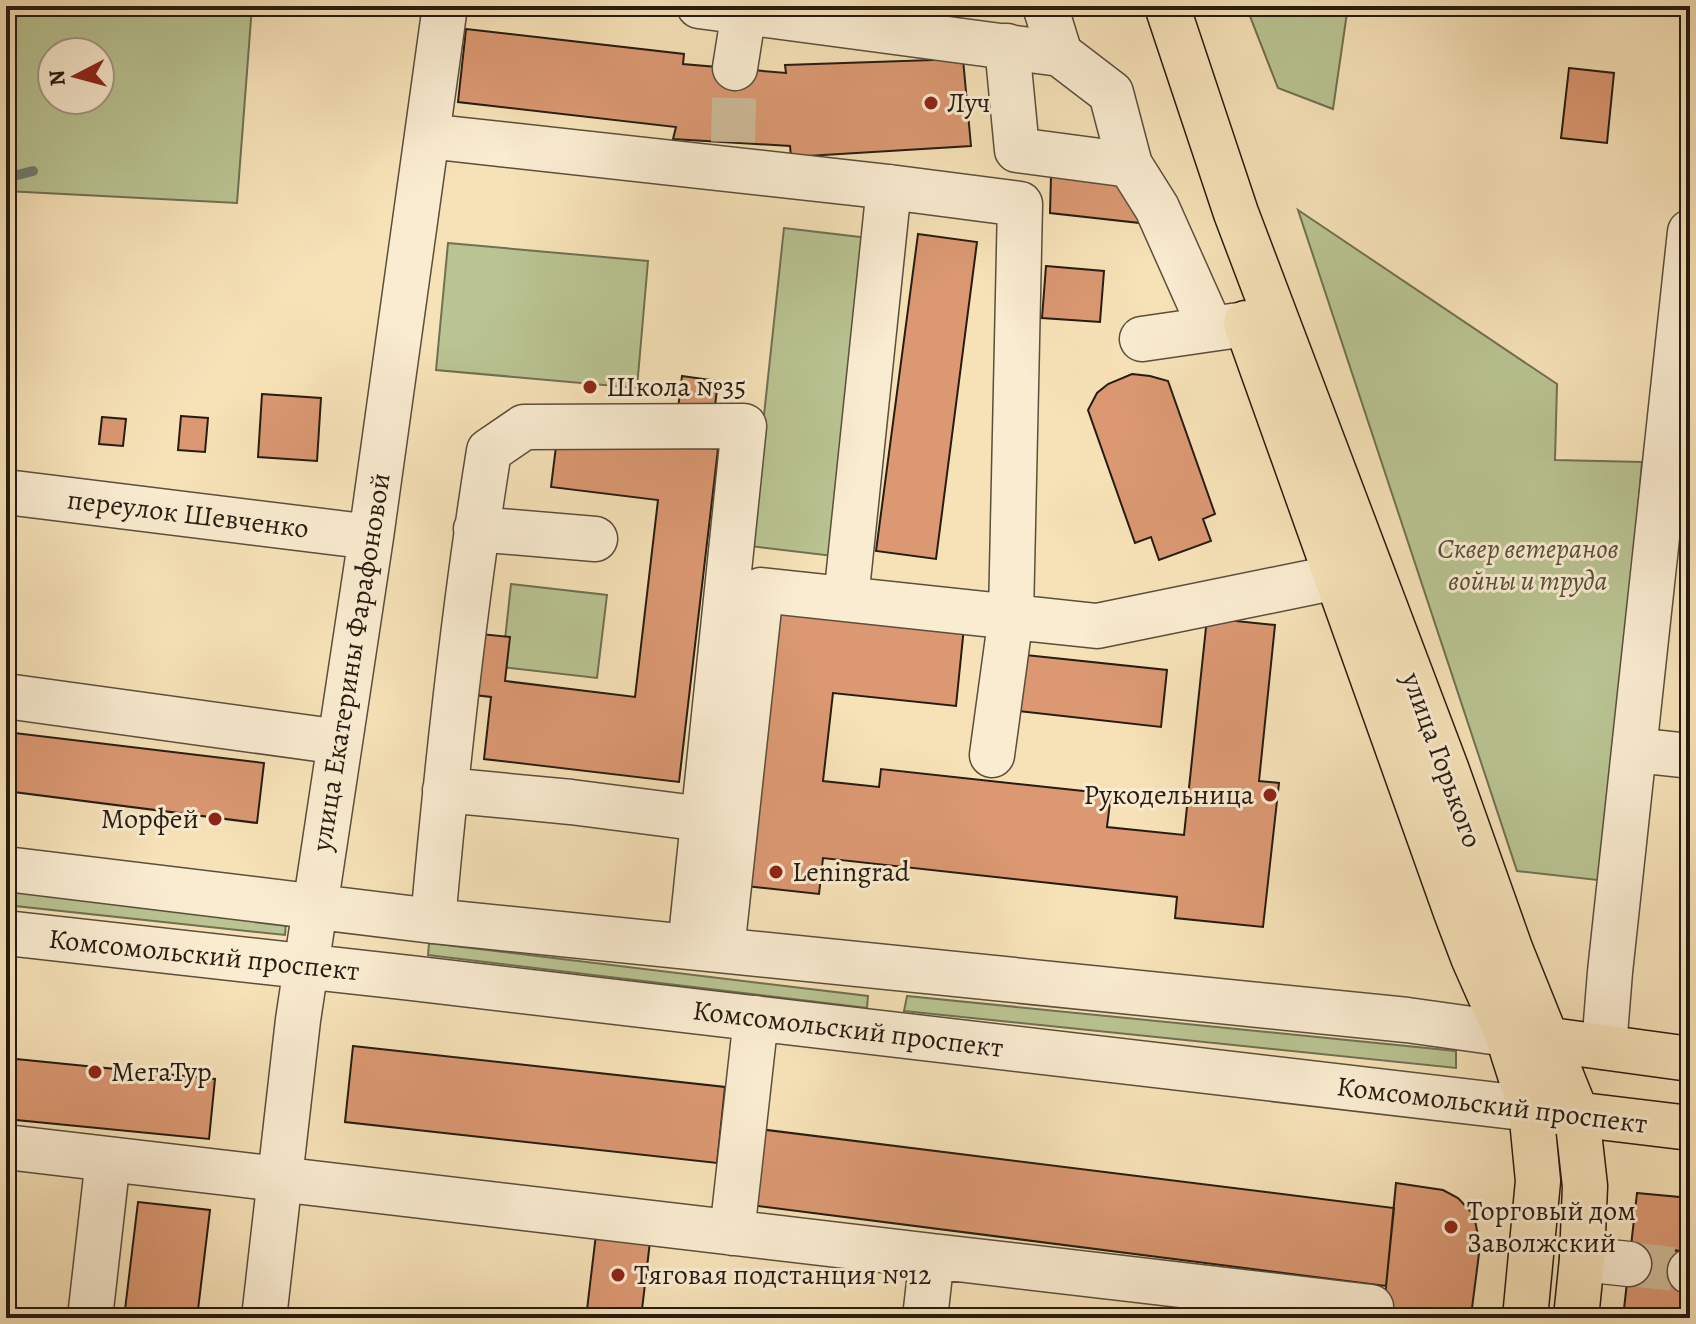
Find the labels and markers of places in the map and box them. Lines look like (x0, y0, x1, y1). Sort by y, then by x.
place label: Луч (947, 84, 990, 122)
marker: Луч (922, 94, 940, 112)
place label: Школа №35 (606, 368, 746, 406)
marker: Школа №35 (581, 378, 599, 396)
place label: Рукодельница (1084, 776, 1254, 814)
marker: Рукодельница (1261, 786, 1279, 804)
place label: Морфей (101, 800, 199, 838)
marker: Морфей (206, 810, 224, 828)
place label: Leningrad (792, 853, 911, 891)
marker: Leningrad (767, 863, 785, 881)
place label: МегаТур (111, 1053, 212, 1091)
marker: МегаТур (86, 1063, 104, 1081)
place label: Торговый дом Заволжский (1467, 1192, 1636, 1262)
marker: Торговый дом Заволжский (1442, 1218, 1460, 1236)
place label: Тяговая подстанция №12 (634, 1256, 931, 1294)
marker: Тяговая подстанция №12 (609, 1266, 627, 1284)

